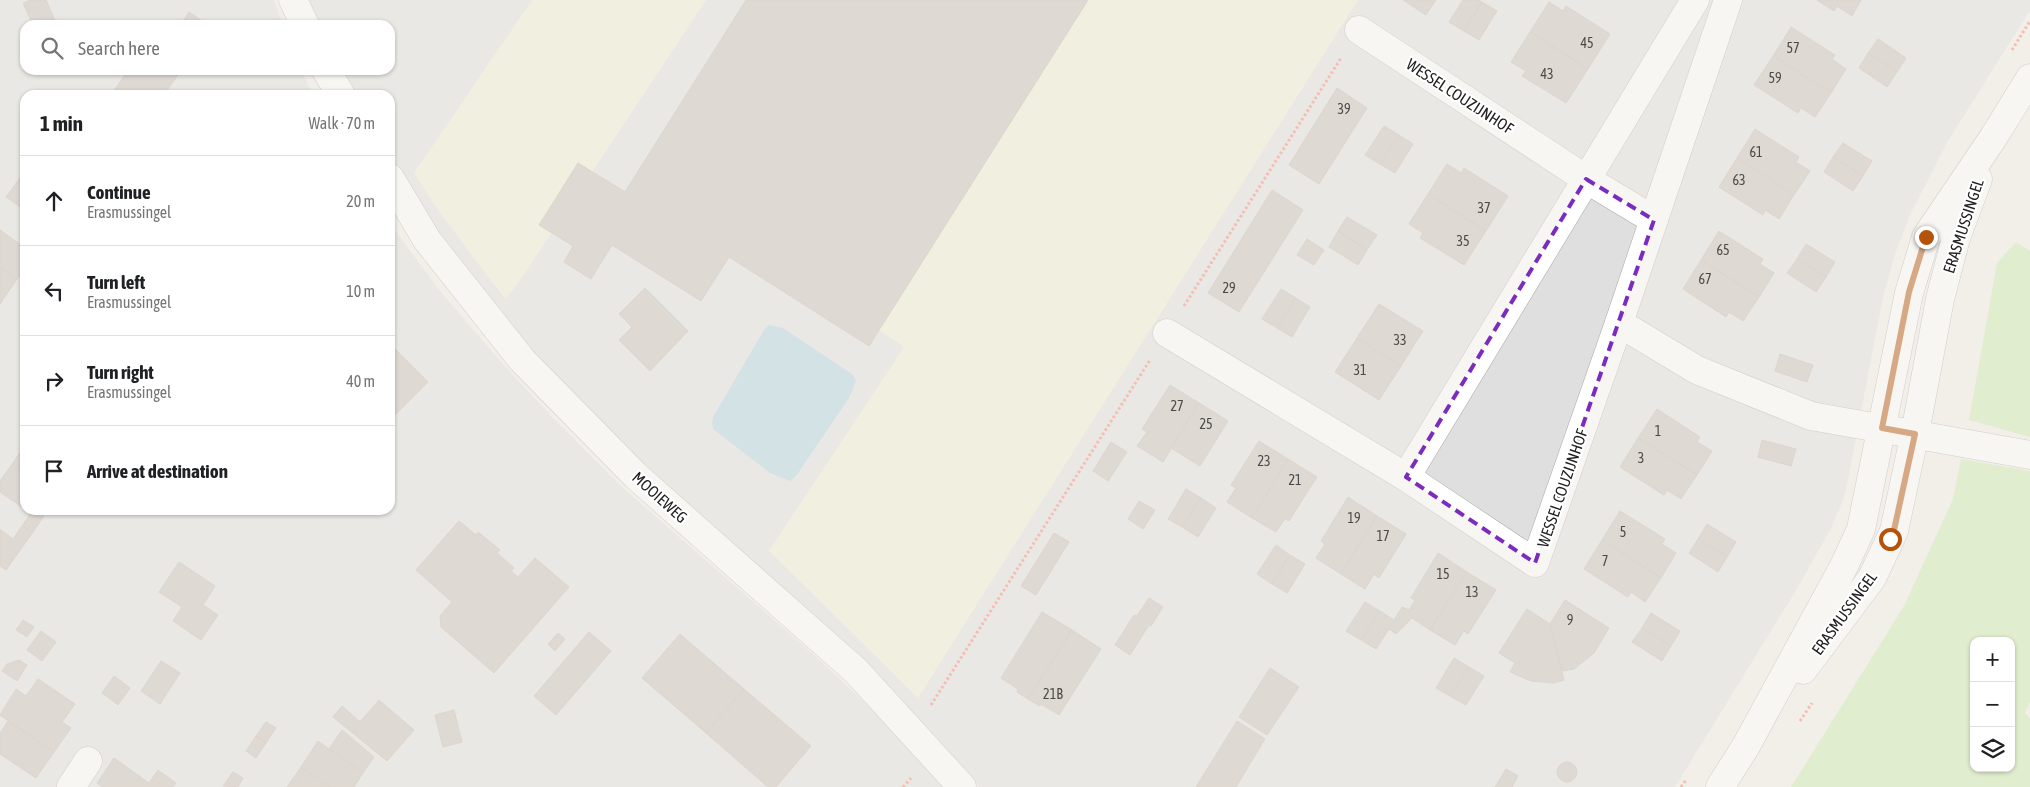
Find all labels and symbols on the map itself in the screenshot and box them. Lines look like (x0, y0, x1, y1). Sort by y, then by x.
house number: 45 (1580, 35, 1594, 51)
house number: 57 (1786, 40, 1800, 56)
street label: WESSEL COUZIJNHOF (1403, 55, 1517, 138)
house number: 43 (1540, 66, 1554, 82)
house number: 59 (1768, 70, 1782, 86)
house number: 39 (1337, 101, 1351, 117)
house number: 61 (1749, 144, 1763, 160)
house number: 63 (1732, 172, 1746, 188)
street label: ERASMUSSINGEL (1939, 176, 1987, 275)
house number: 37 (1477, 200, 1491, 216)
route end (1915, 226, 1938, 249)
house number: 35 (1456, 233, 1470, 249)
house number: 65 (1716, 242, 1730, 258)
house number: 67 (1698, 271, 1712, 287)
house number: 29 (1222, 280, 1236, 296)
house number: 33 (1393, 332, 1407, 348)
house number: 31 (1353, 362, 1367, 378)
house number: 27 (1170, 398, 1184, 414)
house number: 25 (1199, 416, 1213, 432)
house number: 1 (1655, 423, 1661, 439)
street label: WESSEL COUZIJNHOF (1533, 426, 1591, 549)
house number: 3 (1638, 450, 1644, 466)
house number: 23 (1257, 453, 1271, 469)
street label: MOOIEWEG (629, 468, 691, 526)
house number: 21 (1288, 472, 1302, 488)
house number: 19 (1347, 510, 1361, 526)
house number: 5 (1620, 524, 1626, 540)
house number: 17 (1376, 528, 1390, 544)
route start (1879, 528, 1902, 551)
house number: 7 (1602, 553, 1608, 569)
house number: 15 (1436, 566, 1450, 582)
street label: ERASMUSSINGEL (1808, 567, 1881, 658)
house number: 13 (1465, 584, 1479, 600)
house number: 9 (1567, 612, 1573, 628)
house number: 21B (1043, 686, 1063, 702)

